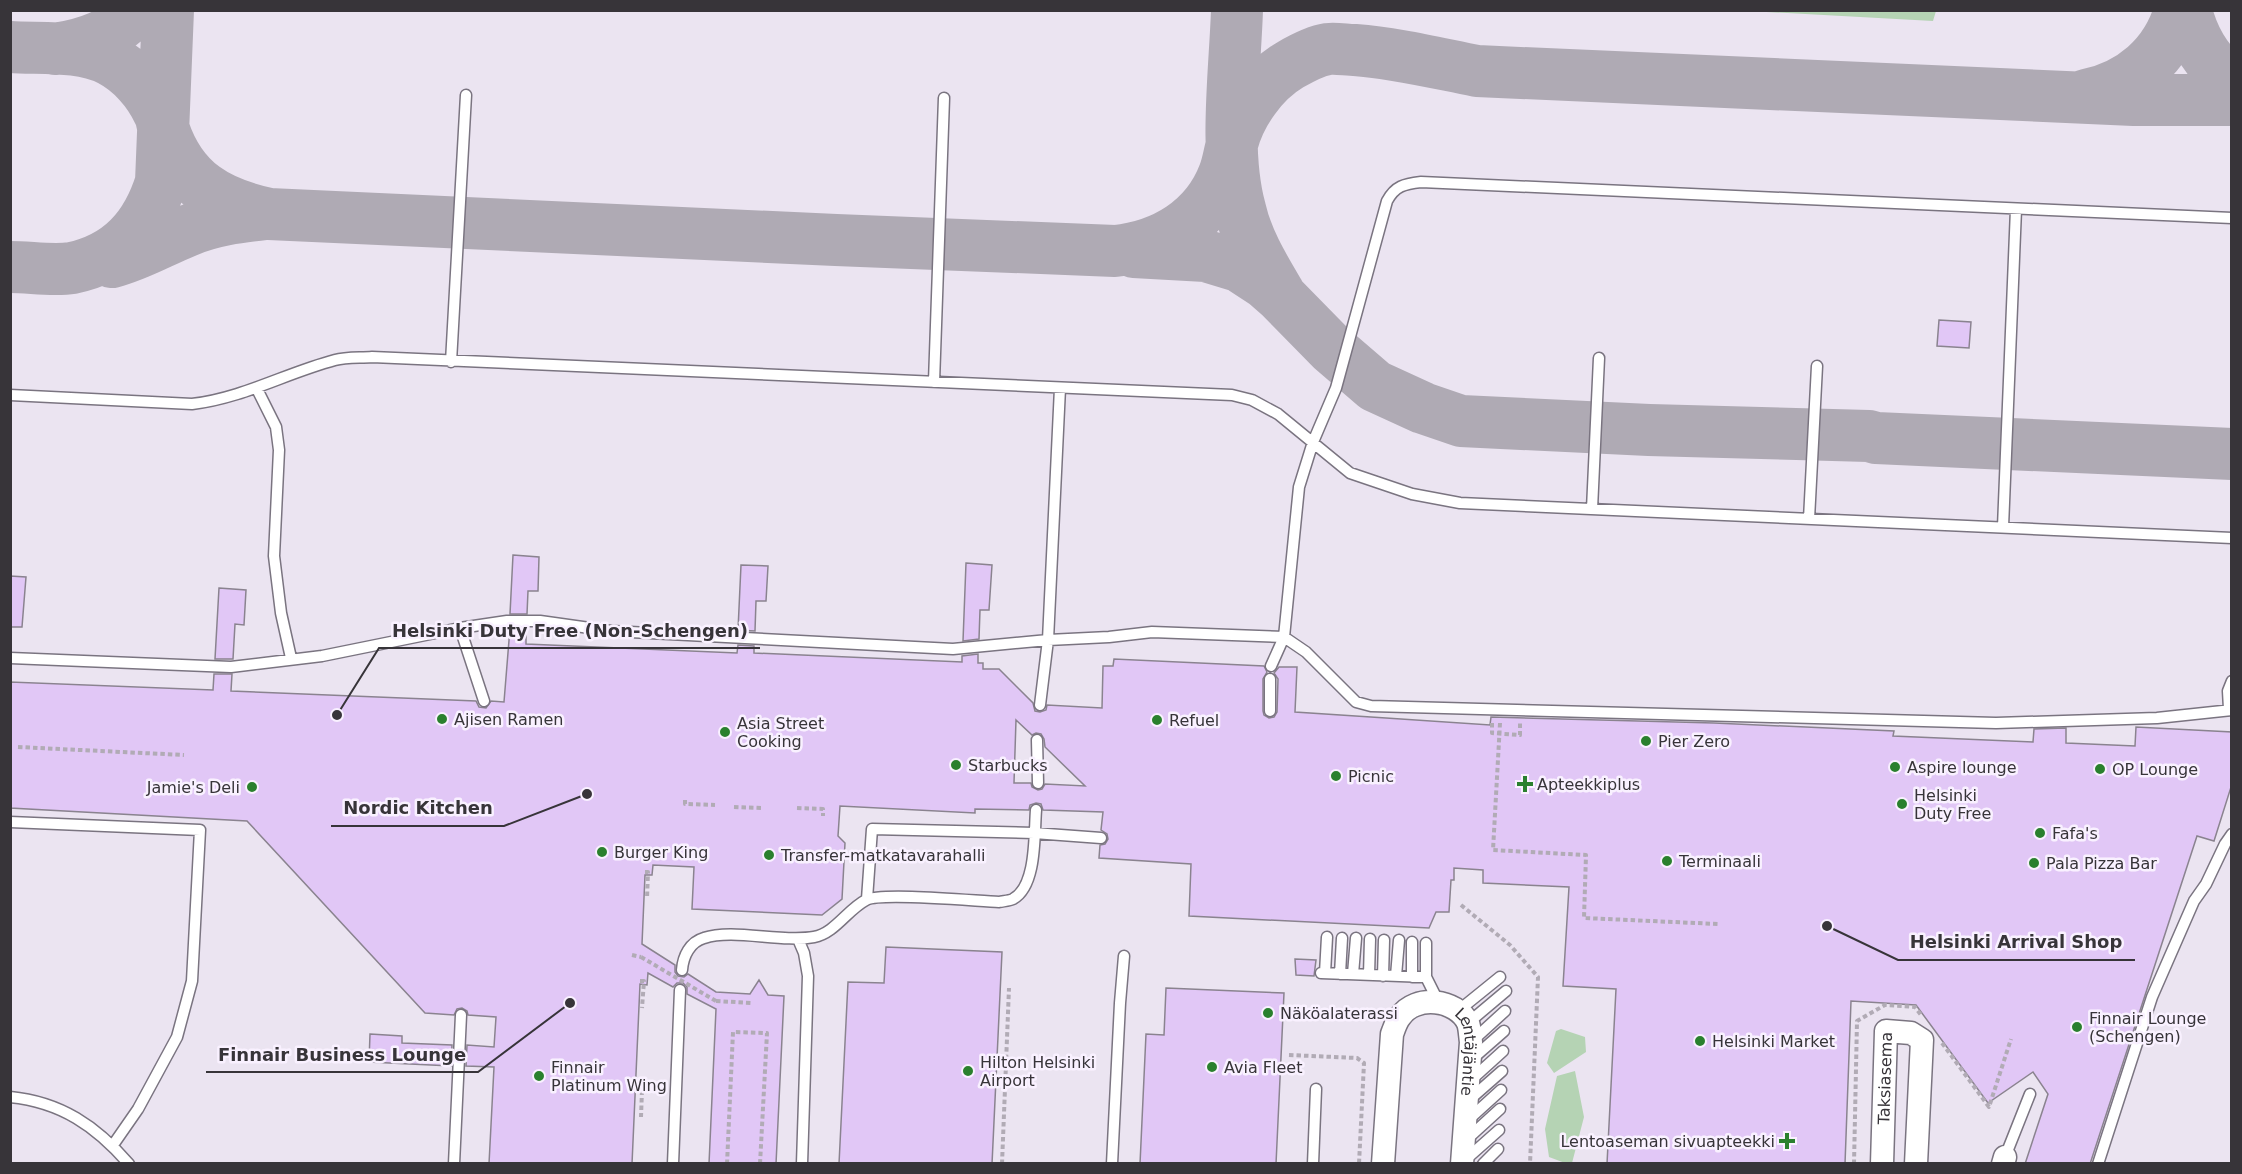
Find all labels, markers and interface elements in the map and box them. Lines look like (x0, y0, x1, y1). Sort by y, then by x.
callout: Helsinki Duty Free (Non-Schengen) (379, 612, 760, 648)
text: Helsinki Duty Free (Non-Schengen) (392, 620, 748, 641)
place label: Ajisen Ramen (454, 710, 563, 729)
place label: Refuel (1169, 711, 1219, 730)
marker: Ajisen Ramen (435, 712, 449, 726)
marker: Refuel (1150, 713, 1164, 727)
place label: Asia Street Cooking (737, 714, 824, 751)
marker: Asia Street Cooking (718, 725, 732, 739)
place label: Pier Zero (1658, 732, 1730, 751)
marker: Pier Zero (1639, 734, 1653, 748)
place label: Starbucks (968, 756, 1048, 775)
marker: Starbucks (949, 758, 963, 772)
place label: Aspire lounge (1907, 758, 2017, 777)
marker: Aspire lounge (1888, 760, 1902, 774)
place label: OP Lounge (2112, 760, 2198, 779)
marker: OP Lounge (2093, 762, 2107, 776)
place label: Picnic (1348, 767, 1394, 786)
marker: Picnic (1329, 769, 1343, 783)
place label: Apteekkiplus (1537, 775, 1640, 794)
marker: Apteekkiplus (1518, 777, 1532, 791)
place label: Jamie's Deli (146, 778, 240, 797)
marker: Jamie's Deli (245, 780, 259, 794)
place label: Helsinki Duty Free (1914, 786, 1991, 823)
callout: Nordic Kitchen (331, 790, 504, 826)
text: Nordic Kitchen (343, 797, 493, 818)
marker: Helsinki Duty Free (1895, 797, 1909, 811)
place label: Fafa's (2052, 824, 2098, 843)
marker: Fafa's (2033, 826, 2047, 840)
place label: Burger King (614, 843, 708, 862)
marker: Burger King (595, 845, 609, 859)
place label: Transfer-matkatavarahalli (780, 846, 986, 865)
marker: Transfer-matkatavarahalli (762, 848, 776, 862)
place label: Terminaali (1678, 852, 1761, 871)
marker: Terminaali (1660, 854, 1674, 868)
place label: Pala Pizza Bar (2046, 854, 2157, 873)
marker: Pala Pizza Bar (2027, 856, 2041, 870)
callout: Helsinki Arrival Shop (1898, 924, 2135, 960)
text: Helsinki Arrival Shop (1910, 931, 2122, 952)
place label: Näköalaterassi (1280, 1004, 1398, 1023)
street label: Lentäjäntie (1451, 1004, 1480, 1097)
marker: Näköalaterassi (1261, 1006, 1275, 1020)
place label: Finnair Lounge (Schengen) (2089, 1009, 2206, 1046)
marker: Finnair Lounge (Schengen) (2070, 1020, 2084, 1034)
place label: Helsinki Market (1712, 1032, 1835, 1051)
street label: Taksiasema (1874, 1032, 1896, 1126)
marker: Helsinki Market (1693, 1034, 1707, 1048)
callout: Finnair Business Lounge (206, 1036, 478, 1072)
text: Finnair Business Lounge (218, 1044, 466, 1065)
place label: Hilton Helsinki Airport (980, 1053, 1095, 1090)
place label: Finnair Platinum Wing (551, 1058, 667, 1095)
place label: Avia Fleet (1224, 1058, 1302, 1077)
marker: Avia Fleet (1205, 1060, 1219, 1074)
marker: Hilton Helsinki Airport (961, 1064, 975, 1078)
marker: Finnair Platinum Wing (532, 1069, 546, 1083)
place label: Lentoaseman sivuapteekki (1560, 1132, 1775, 1151)
marker: Lentoaseman sivuapteekki (1780, 1134, 1794, 1148)

